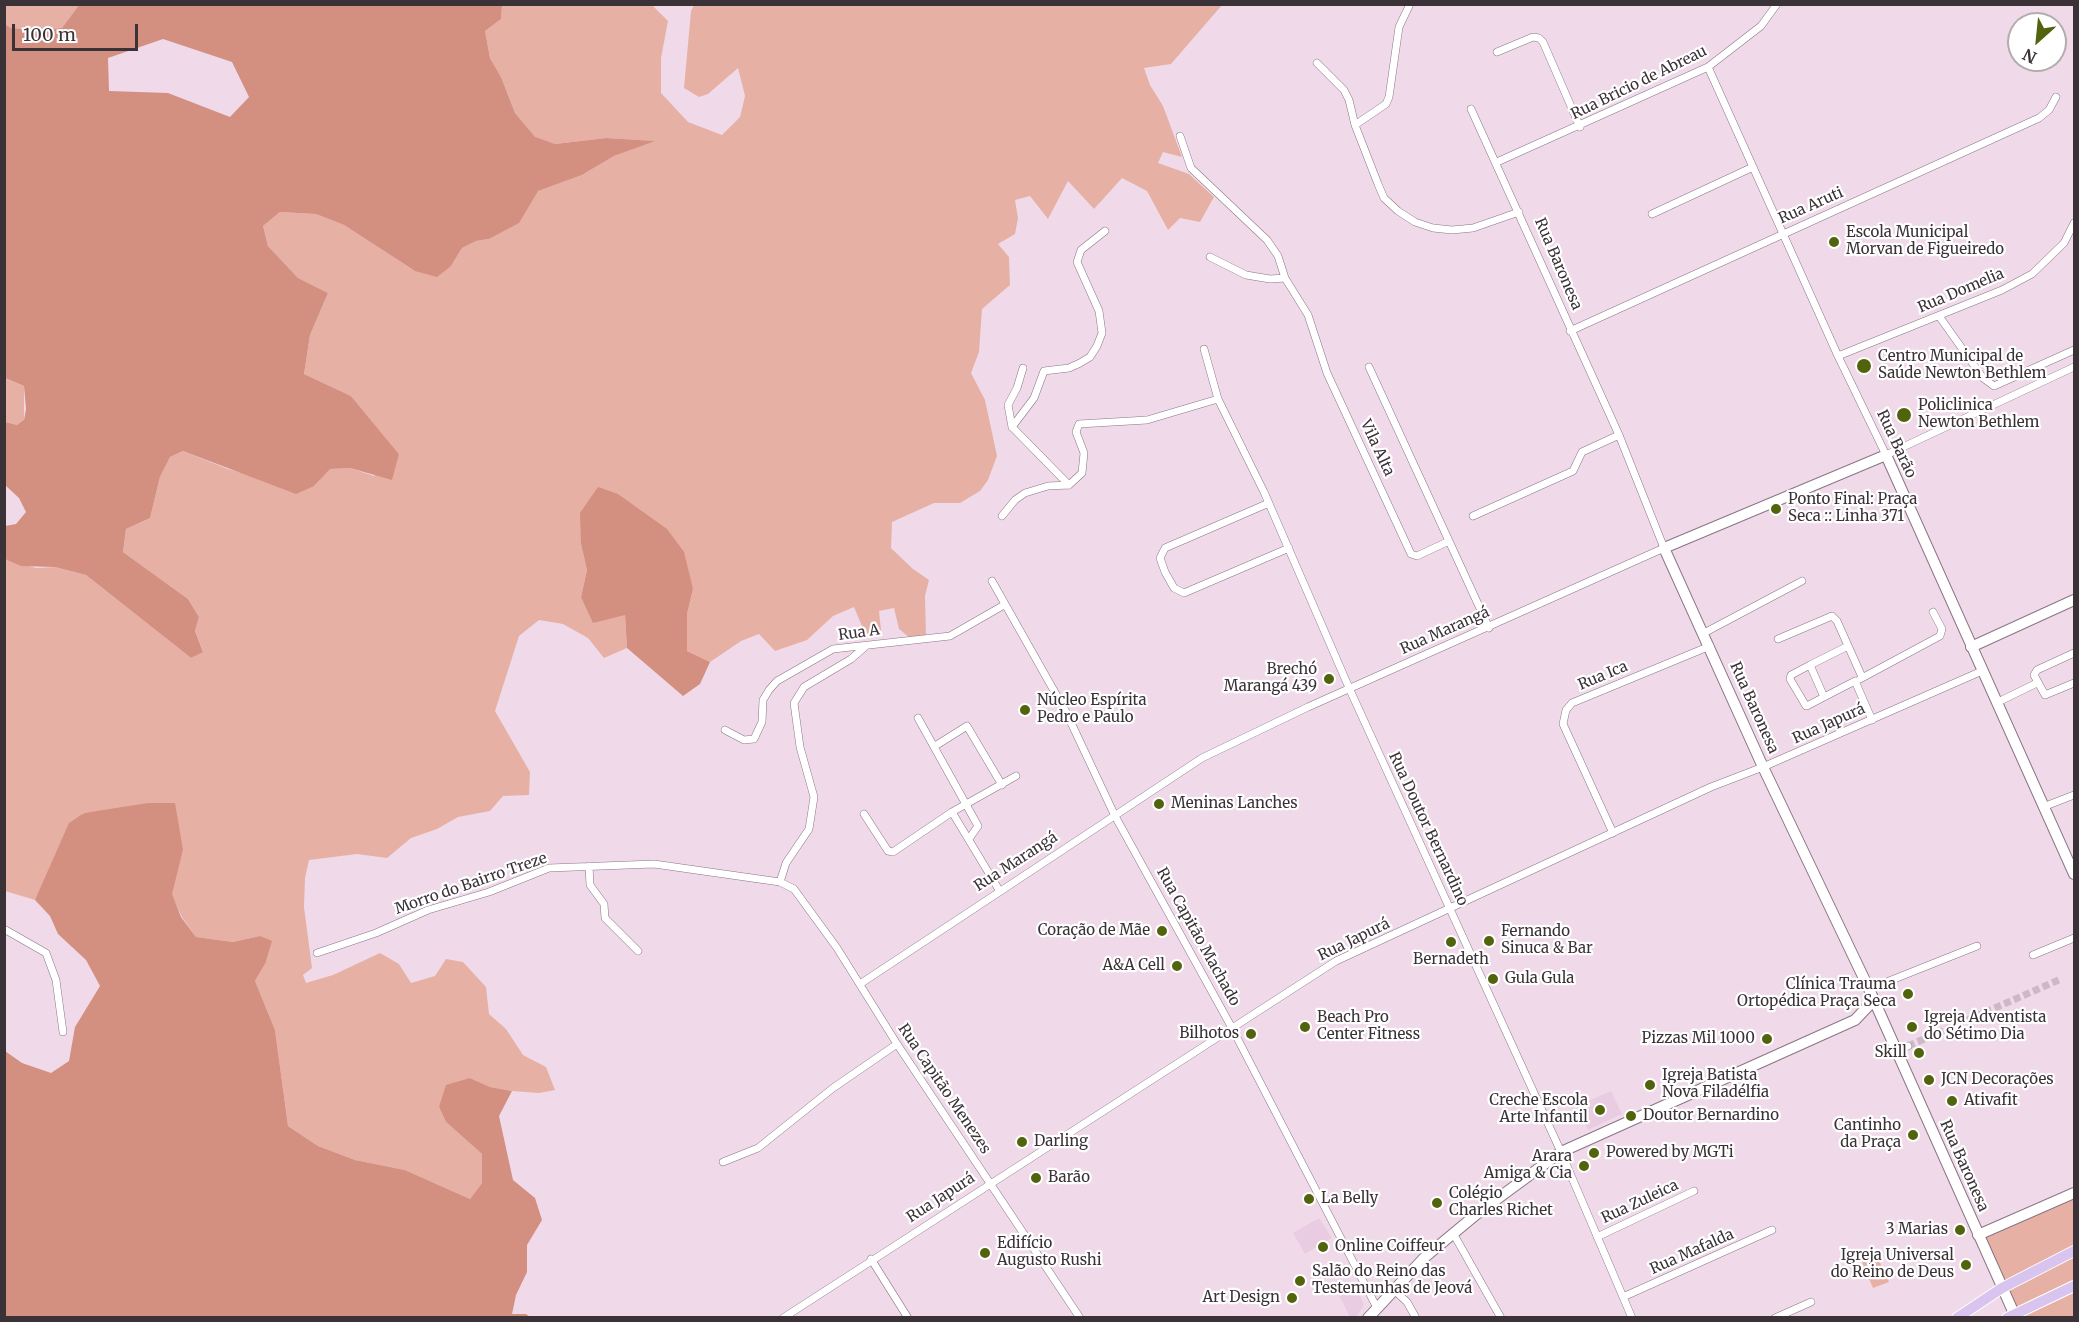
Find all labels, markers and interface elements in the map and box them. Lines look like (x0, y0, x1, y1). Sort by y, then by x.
scale bar (15, 12, 141, 50)
north arrow (2007, 12, 2067, 72)
text: 100 m (23, 23, 76, 46)
street label: Rua Bricio de Abreau (1568, 42, 1710, 124)
text: N (2020, 44, 2040, 68)
street label: Rua Aruti (1776, 184, 1846, 228)
street label: Rua Baronesa (1530, 215, 1586, 313)
place label: Escola Municipal Morvan de Figueiredo (1846, 224, 2004, 259)
marker: Escola Municipal Morvan de Figueiredo (1827, 235, 1841, 249)
street label: Rua Domelia (1915, 265, 2007, 317)
place label: Centro Municipal de Saúde Newton Bethlem (1878, 348, 2046, 383)
marker: Centro Municipal de Saúde Newton Bethlem (1855, 357, 1873, 375)
place label: Policlinica Newton Bethlem (1918, 397, 2039, 432)
marker: Policlinica Newton Bethlem (1895, 406, 1913, 424)
street label: Rua Barão (1872, 407, 1920, 481)
street label: Vila Alta (1356, 417, 1398, 479)
place label: Ponto Final: Praça Seca :: Linha 371 (1788, 491, 1917, 526)
marker: Ponto Final: Praça Seca :: Linha 371 (1769, 502, 1783, 516)
street label: Rua Marangá (1398, 603, 1492, 659)
street label: Rua A (837, 621, 881, 645)
street label: Rua Ica (1576, 658, 1630, 694)
street label: Rua Baronesa (1726, 659, 1782, 757)
place label: Brechó Marangá 439 (1224, 661, 1317, 696)
marker: Brechó Marangá 439 (1322, 672, 1336, 686)
place label: Núcleo Espírita Pedro e Paulo (1037, 692, 1147, 727)
street label: Rua Japurá (1790, 700, 1868, 748)
marker: Núcleo Espírita Pedro e Paulo (1018, 703, 1032, 717)
street label: Rua Doutor Bernardino (1384, 749, 1472, 909)
place label: Meninas Lanches (1171, 795, 1298, 813)
marker: Meninas Lanches (1152, 797, 1166, 811)
street label: Rua Marangá (971, 828, 1061, 896)
street label: Morro do Bairro Treze (393, 849, 549, 919)
street label: Rua Capitão Machado (1152, 865, 1244, 1009)
street label: Rua Japurá (1315, 915, 1393, 965)
place label: Coração de Mãe (1038, 922, 1150, 940)
place label: Fernando Sinuca & Bar (1501, 923, 1593, 958)
marker: Coração de Mãe (1155, 924, 1169, 938)
marker: Fernando Sinuca & Bar (1482, 934, 1496, 948)
marker: Bernadeth (1444, 935, 1458, 949)
place label: Bernadeth (1413, 951, 1489, 969)
place label: A&A Cell (1102, 957, 1165, 975)
marker: A&A Cell (1170, 959, 1184, 973)
place label: Gula Gula (1505, 970, 1574, 988)
marker: Gula Gula (1486, 972, 1500, 986)
place label: Clínica Trauma Ortopédica Praça Seca (1737, 976, 1896, 1011)
marker: Clínica Trauma Ortopédica Praça Seca (1901, 987, 1915, 1001)
place label: Beach Pro Center Fitness (1317, 1009, 1420, 1044)
place label: Igreja Adventista do Sétimo Dia (1924, 1009, 2046, 1044)
marker: Beach Pro Center Fitness (1298, 1020, 1312, 1034)
marker: Igreja Adventista do Sétimo Dia (1905, 1020, 1919, 1034)
street label: Rua Capitão Menezes (894, 1021, 994, 1157)
place label: Bilhotos (1179, 1025, 1239, 1043)
marker: Bilhotos (1244, 1027, 1258, 1041)
place label: Pizzas Mil 1000 (1642, 1030, 1755, 1048)
marker: Pizzas Mil 1000 (1760, 1032, 1774, 1046)
place label: Skill (1874, 1044, 1907, 1062)
marker: Skill (1912, 1046, 1926, 1060)
place label: Igreja Batista Nova Filadélfia (1662, 1067, 1769, 1102)
place label: JCN Decorações (1941, 1071, 2054, 1089)
marker: JCN Decorações (1922, 1073, 1936, 1087)
marker: Igreja Batista Nova Filadélfia (1643, 1078, 1657, 1092)
place label: Creche Escola Arte Infantil (1489, 1092, 1588, 1127)
place label: Ativafit (1964, 1092, 2018, 1110)
marker: Ativafit (1945, 1094, 1959, 1108)
marker: Creche Escola Arte Infantil (1593, 1103, 1607, 1117)
place label: Doutor Bernardino (1643, 1107, 1779, 1125)
marker: Doutor Bernardino (1624, 1109, 1638, 1123)
place label: Cantinho da Praça (1834, 1117, 1901, 1152)
street label: Rua Baronesa (1936, 1117, 1992, 1215)
marker: Cantinho da Praça (1906, 1128, 1920, 1142)
place label: Darling (1034, 1133, 1088, 1151)
marker: Darling (1015, 1135, 1029, 1149)
place label: Powered by MGTi (1606, 1144, 1734, 1162)
marker: Powered by MGTi (1587, 1146, 1601, 1160)
place label: Arara Amiga & Cia (1484, 1148, 1572, 1183)
marker: Arara Amiga & Cia (1577, 1159, 1591, 1173)
street label: Rua Japurá (904, 1169, 978, 1227)
place label: Barão (1048, 1169, 1090, 1187)
marker: Barão (1029, 1171, 1043, 1185)
street label: Rua Zuleica (1599, 1176, 1681, 1228)
place label: Colégio Charles Richet (1449, 1185, 1553, 1220)
place label: La Belly (1321, 1190, 1378, 1208)
marker: La Belly (1302, 1192, 1316, 1206)
marker: Colégio Charles Richet (1430, 1196, 1444, 1210)
place label: 3 Marias (1886, 1221, 1948, 1239)
marker: 3 Marias (1953, 1223, 1967, 1237)
street label: Rua Mafalda (1647, 1226, 1737, 1278)
place label: Edifício Augusto Rushi (997, 1235, 1102, 1270)
place label: Online Coiffeur (1335, 1238, 1445, 1256)
marker: Online Coiffeur (1316, 1240, 1330, 1254)
marker: Edifício Augusto Rushi (978, 1246, 992, 1260)
place label: Igreja Universal do Reino de Deus (1831, 1247, 1954, 1282)
marker: Igreja Universal do Reino de Deus (1959, 1258, 1973, 1272)
place label: Salão do Reino das Testemunhas de Jeová (1312, 1263, 1472, 1298)
marker: Salão do Reino das Testemunhas de Jeová (1293, 1274, 1307, 1288)
place label: Art Design (1202, 1289, 1280, 1307)
marker: Art Design (1285, 1291, 1299, 1305)

